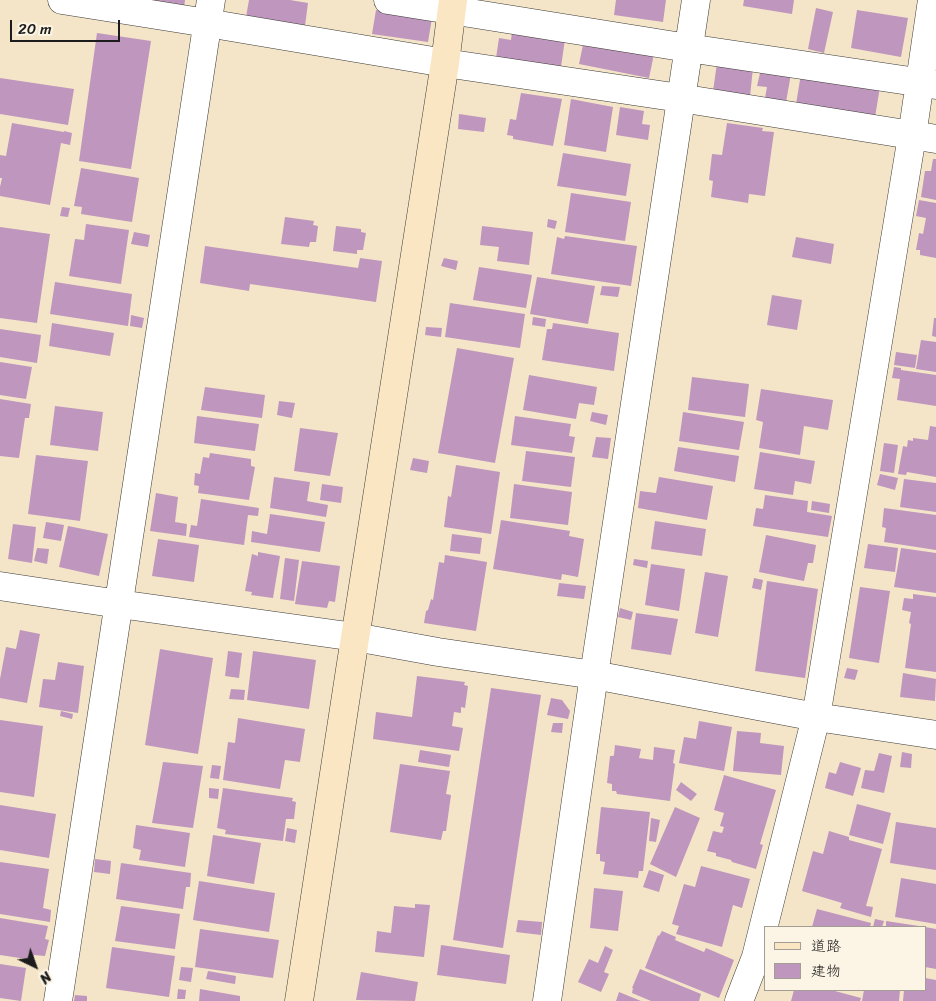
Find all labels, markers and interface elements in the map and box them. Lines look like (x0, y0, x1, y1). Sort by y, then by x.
scale bar (12, 10, 122, 42)
text: 20 m (18, 16, 52, 42)
legend (764, 926, 926, 991)
text: 道路 (811, 933, 841, 959)
north arrow (10, 941, 60, 991)
text: 建物 (811, 958, 841, 984)
text: N (33, 965, 57, 990)

